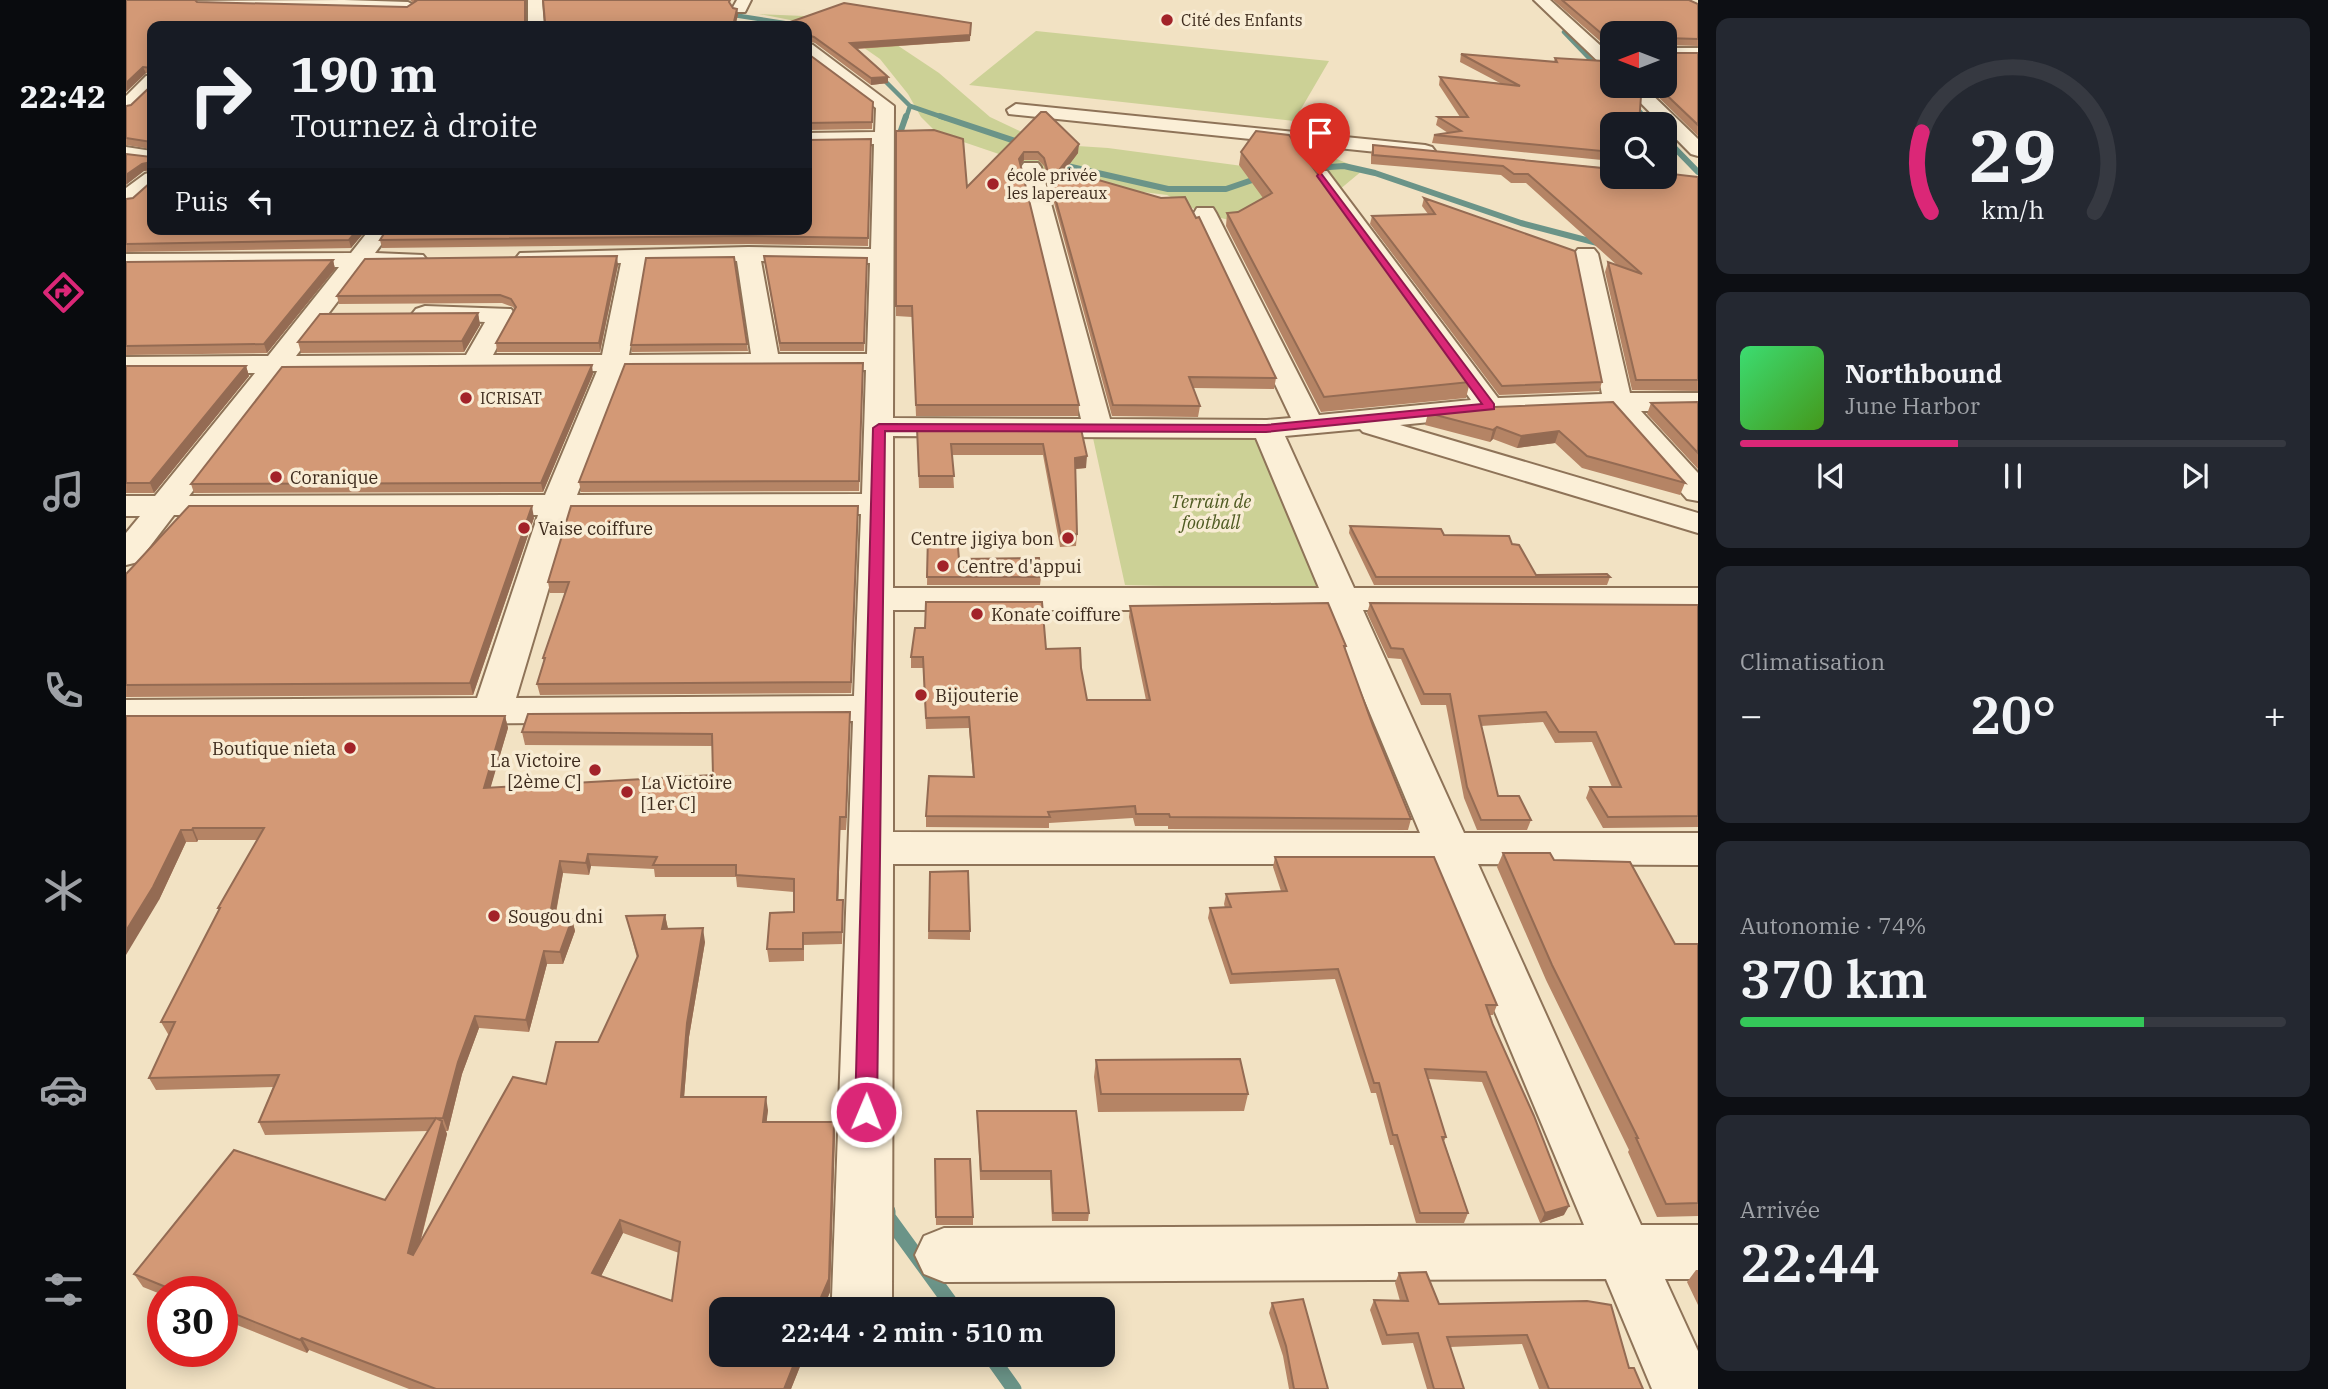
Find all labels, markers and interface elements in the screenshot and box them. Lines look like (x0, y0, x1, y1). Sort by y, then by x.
place label: Cité des Enfants (1181, 10, 1303, 30)
marker: Cité des Enfants (1159, 12, 1175, 28)
north arrow (1600, 21, 1676, 98)
map controls (1600, 21, 1677, 189)
text: 190 m (290, 42, 437, 105)
icon: right (175, 49, 266, 140)
text: 22:42 (20, 75, 106, 117)
pin (1290, 103, 1350, 175)
text: Tournez à droite (290, 104, 538, 146)
text: 29 (1969, 107, 2057, 202)
button: search (1600, 112, 1677, 189)
icon: arrive (1301, 114, 1339, 152)
place label: école privée les lapereaux (1007, 165, 1107, 203)
marker: école privée les lapereaux (985, 176, 1001, 192)
icon: left (242, 182, 280, 220)
text: Puis (175, 184, 228, 218)
text: km/h (1981, 193, 2045, 226)
icon: directions (39, 268, 88, 317)
text: Northbound (1845, 356, 2002, 390)
place label: ICRISAT (480, 388, 542, 408)
marker: ICRISAT (458, 390, 474, 406)
text: June Harbor (1845, 390, 1980, 420)
icon: previous (1812, 457, 1850, 495)
icon: pause (1994, 457, 2032, 495)
icon: next (2176, 457, 2214, 495)
place label: Coranique (290, 466, 378, 489)
icon: music (39, 467, 88, 516)
marker: Coranique (268, 469, 284, 485)
park label: Terrain de football (1171, 490, 1251, 534)
place label: Vaise coiffure (538, 517, 653, 540)
marker: Vaise coiffure (516, 520, 532, 536)
place label: Centre jigiya bon (911, 527, 1054, 550)
marker: Centre jigiya bon (1060, 530, 1076, 546)
place label: Centre d'appui (957, 555, 1082, 578)
marker: Centre d'appui (935, 558, 951, 574)
place label: Konate coiffure (991, 603, 1121, 626)
marker: Konate coiffure (969, 606, 985, 622)
text: Climatisation (1740, 646, 1885, 676)
icon: phone (39, 666, 88, 715)
text: 20° (1970, 681, 2056, 748)
place label: Bijouterie (935, 684, 1019, 707)
marker: Bijouterie (913, 687, 929, 703)
text: − (1740, 690, 1763, 739)
text: + (2263, 690, 2286, 739)
place label: Boutique nieta (212, 737, 336, 760)
marker: Boutique nieta (342, 740, 358, 756)
place label: La Victoire [2ème C] (490, 749, 581, 793)
marker: La Victoire [2ème C] (587, 762, 603, 778)
place label: La Victoire [1er C] (641, 771, 732, 815)
marker: La Victoire [1er C] (619, 784, 635, 800)
icon: climate (39, 866, 88, 915)
place label: Sougou dni (508, 905, 603, 928)
marker: Sougou dni (486, 908, 502, 924)
text: Autonomie · 74% (1740, 910, 1927, 940)
text: 370 km (1740, 945, 1928, 1012)
icon: car (39, 1065, 88, 1114)
position arrow (829, 1075, 903, 1149)
text: Arrivée (1740, 1194, 1820, 1224)
text: 22:44 (1740, 1229, 1880, 1296)
icon: filters (39, 1265, 88, 1314)
speed limit sign: 30 (147, 1276, 238, 1367)
text: 22:44 · 2 min · 510 m (781, 1315, 1043, 1349)

